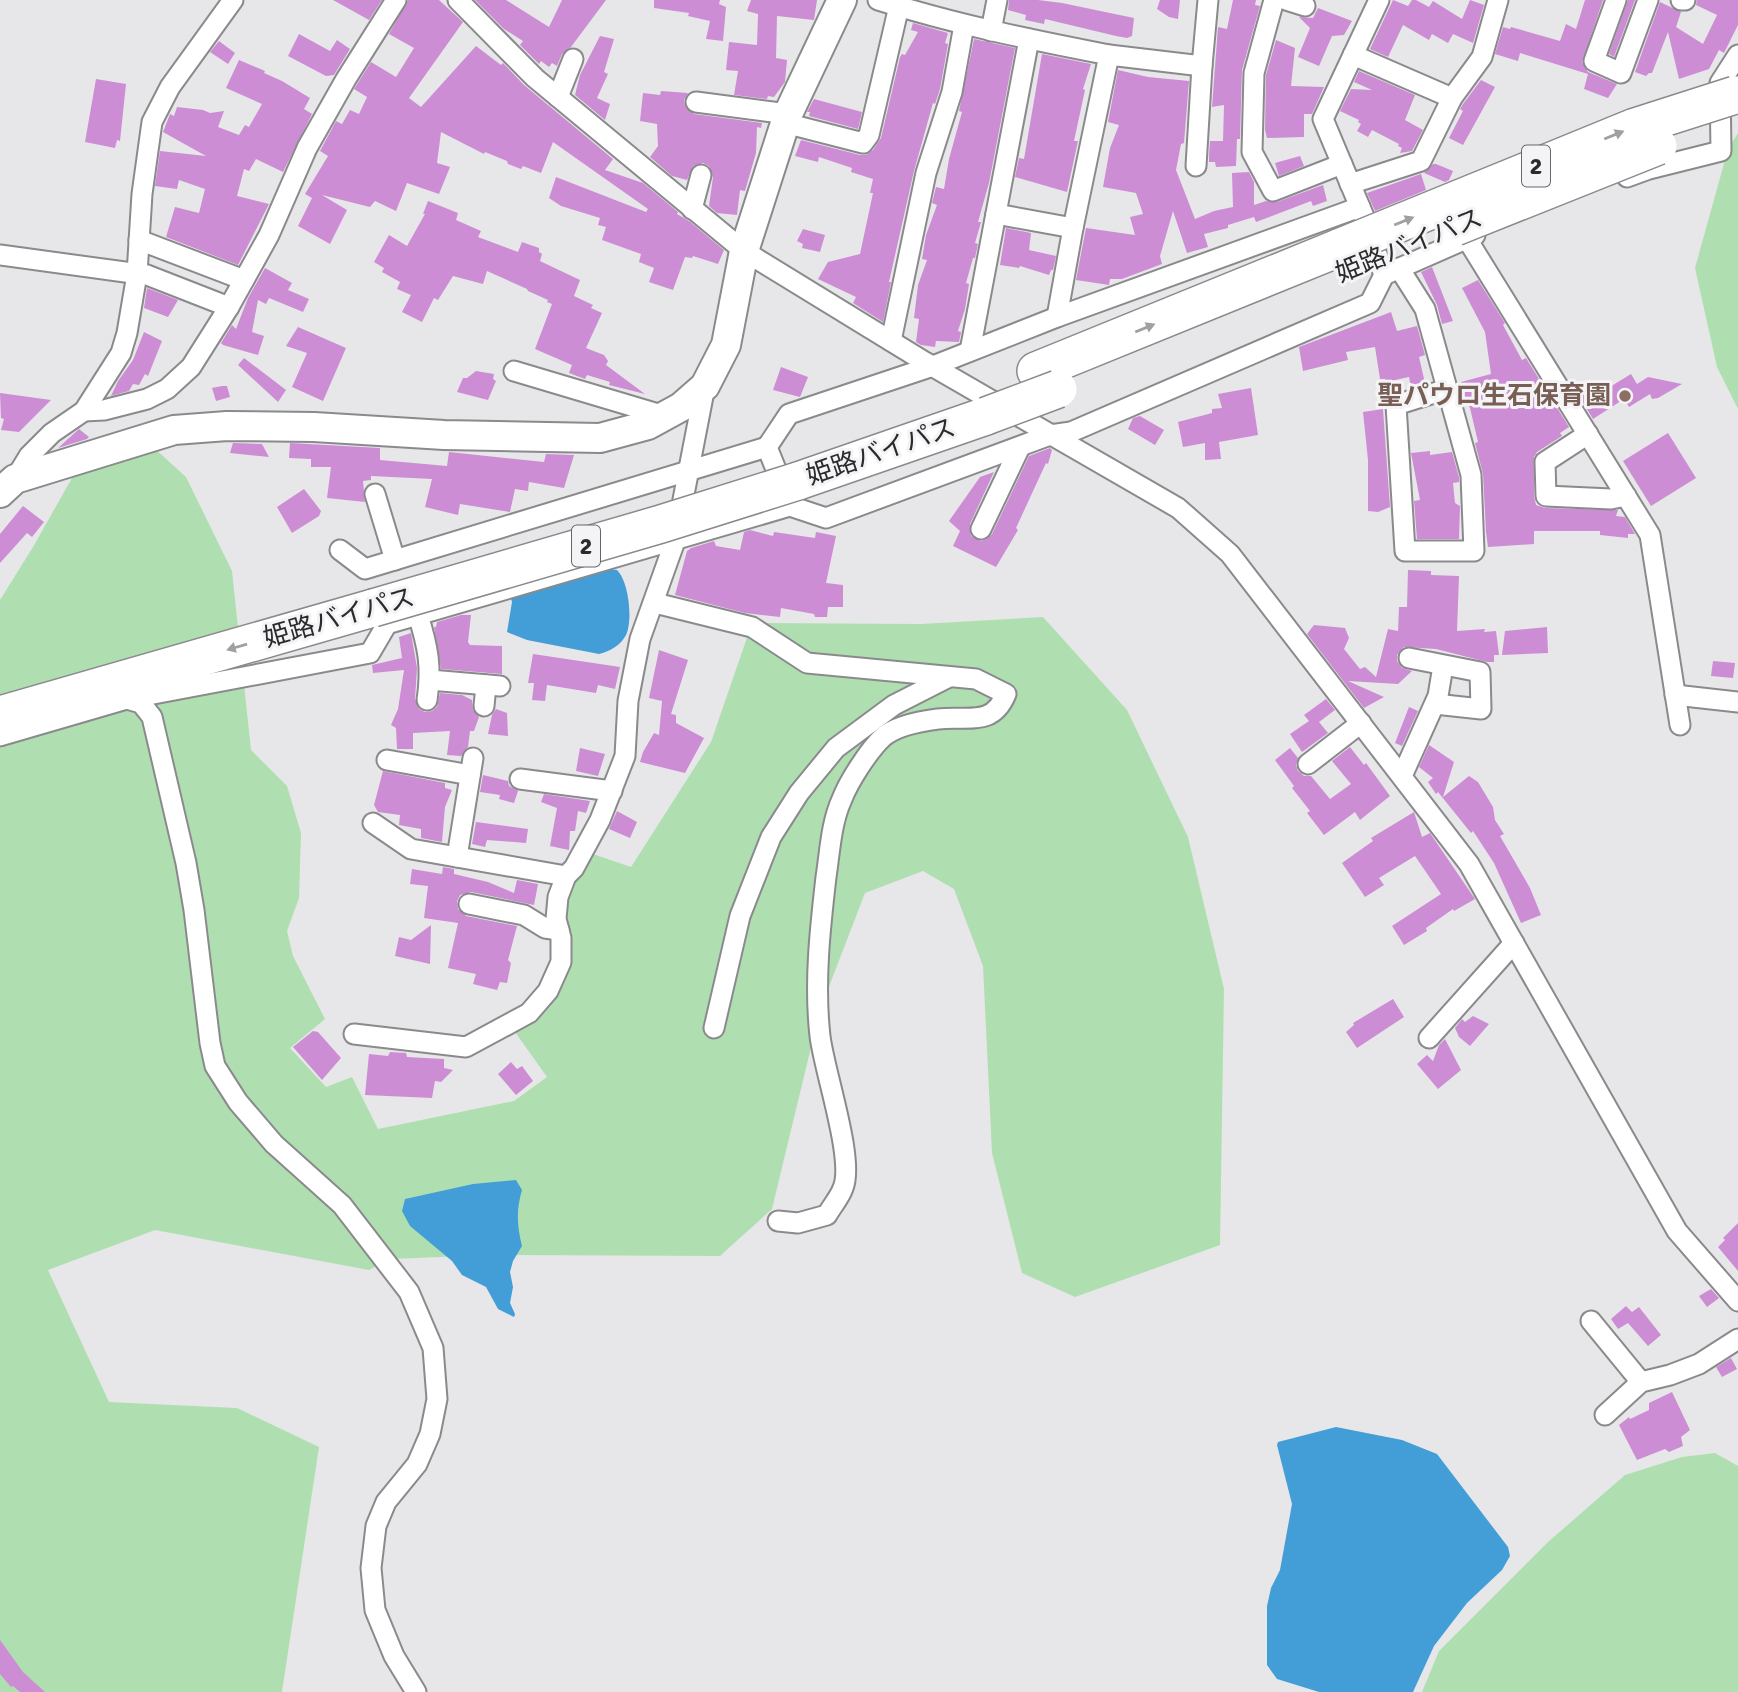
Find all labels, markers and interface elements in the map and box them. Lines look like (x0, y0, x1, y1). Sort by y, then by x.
one-way arrow (1604, 130, 1625, 141)
road number: 2 (1522, 146, 1550, 186)
street label: 姫路バイパス (1331, 202, 1487, 290)
one-way arrow (1393, 215, 1414, 226)
one-way arrow (1134, 322, 1155, 333)
place label: 聖パウロ生石保育園 (1377, 380, 1611, 412)
marker: 聖パウロ生石保育園 (1617, 388, 1633, 404)
street label: 姫路バイパス (802, 412, 960, 492)
road number: 2 (572, 526, 600, 566)
street label: 姫路バイパス (260, 581, 418, 655)
one-way arrow (226, 642, 248, 653)

